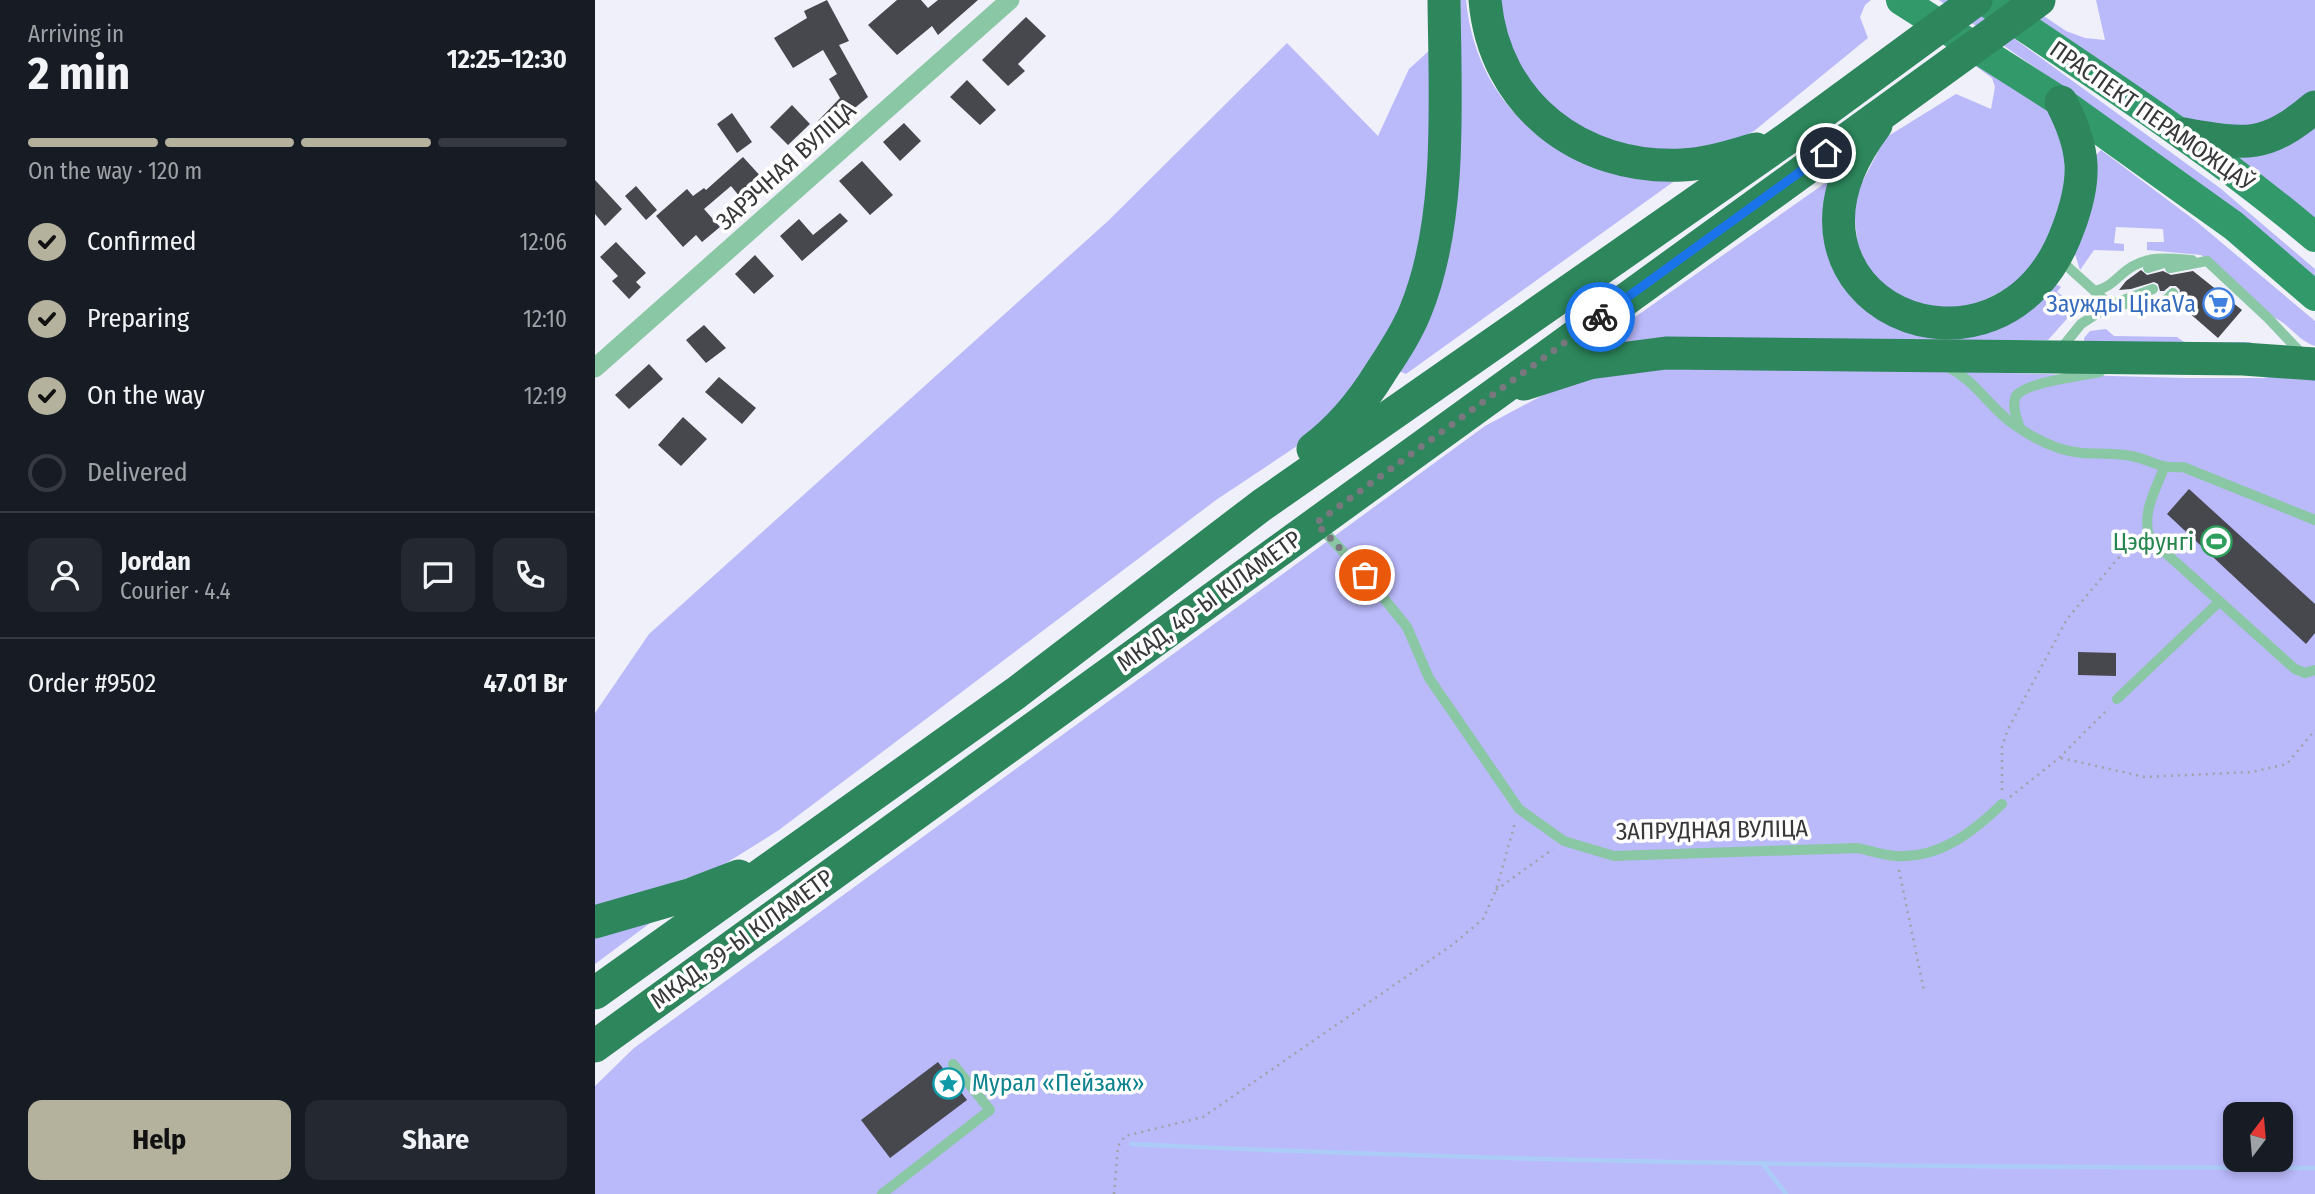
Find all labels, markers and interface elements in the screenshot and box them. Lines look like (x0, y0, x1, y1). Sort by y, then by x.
text: Arriving in (28, 20, 124, 48)
street label: ПРАСПЕКТ ПЕРАМОЖЦАЎ (2045, 34, 2260, 197)
text: 12:25–12:30 (447, 44, 567, 75)
text: 2 min (28, 46, 130, 101)
street label: ЗАРЭЧНАЯ ВУЛІЦА (711, 96, 862, 236)
pin (1796, 123, 1856, 183)
icon: home (1807, 134, 1845, 172)
text: On the way · 120 m (28, 157, 202, 185)
icon: check (28, 223, 66, 261)
text: Confirmed (87, 226, 197, 257)
text: 12:06 (520, 228, 567, 256)
courier (1565, 282, 1635, 352)
supermarket icon: Заужды ЦікаVа (2202, 287, 2236, 321)
place label: Заужды ЦікаVа (2046, 290, 2196, 318)
icon: bike (1581, 298, 1619, 336)
icon: check (28, 300, 66, 338)
text: Preparing (87, 303, 189, 334)
text: 12:10 (523, 305, 567, 333)
icon: check (28, 377, 66, 415)
text: On the way (87, 380, 205, 411)
text: 12:19 (524, 382, 567, 410)
text: Delivered (87, 457, 188, 488)
street label: МКАД, 40-Ы КІЛАМЕТР (1111, 525, 1307, 677)
sports icon: Цэфунгі (2200, 525, 2234, 559)
place label: Цэфунгі (2113, 528, 2194, 556)
button: person (28, 538, 102, 612)
button: chat (401, 538, 475, 612)
button: phone (493, 538, 567, 612)
pin (1335, 545, 1395, 605)
text: Jordan (120, 546, 191, 577)
icon: bag (1346, 556, 1384, 594)
text: Courier · 4.4 (120, 577, 231, 605)
text: Order #9502 (28, 668, 156, 699)
text: 47.01 Br (483, 668, 567, 699)
street label: ЗАПРУДНАЯ ВУЛІЦА (1616, 814, 1809, 846)
street label: МКАД, 39-Ы КІЛАМЕТР (645, 863, 839, 1015)
place icon: Мурал «Пейзаж» (932, 1066, 966, 1100)
place label: Мурал «Пейзаж» (972, 1069, 1145, 1097)
button: Help (28, 1100, 291, 1180)
button: Share (305, 1100, 567, 1180)
north arrow (2223, 1102, 2293, 1172)
map controls (2223, 1102, 2293, 1172)

